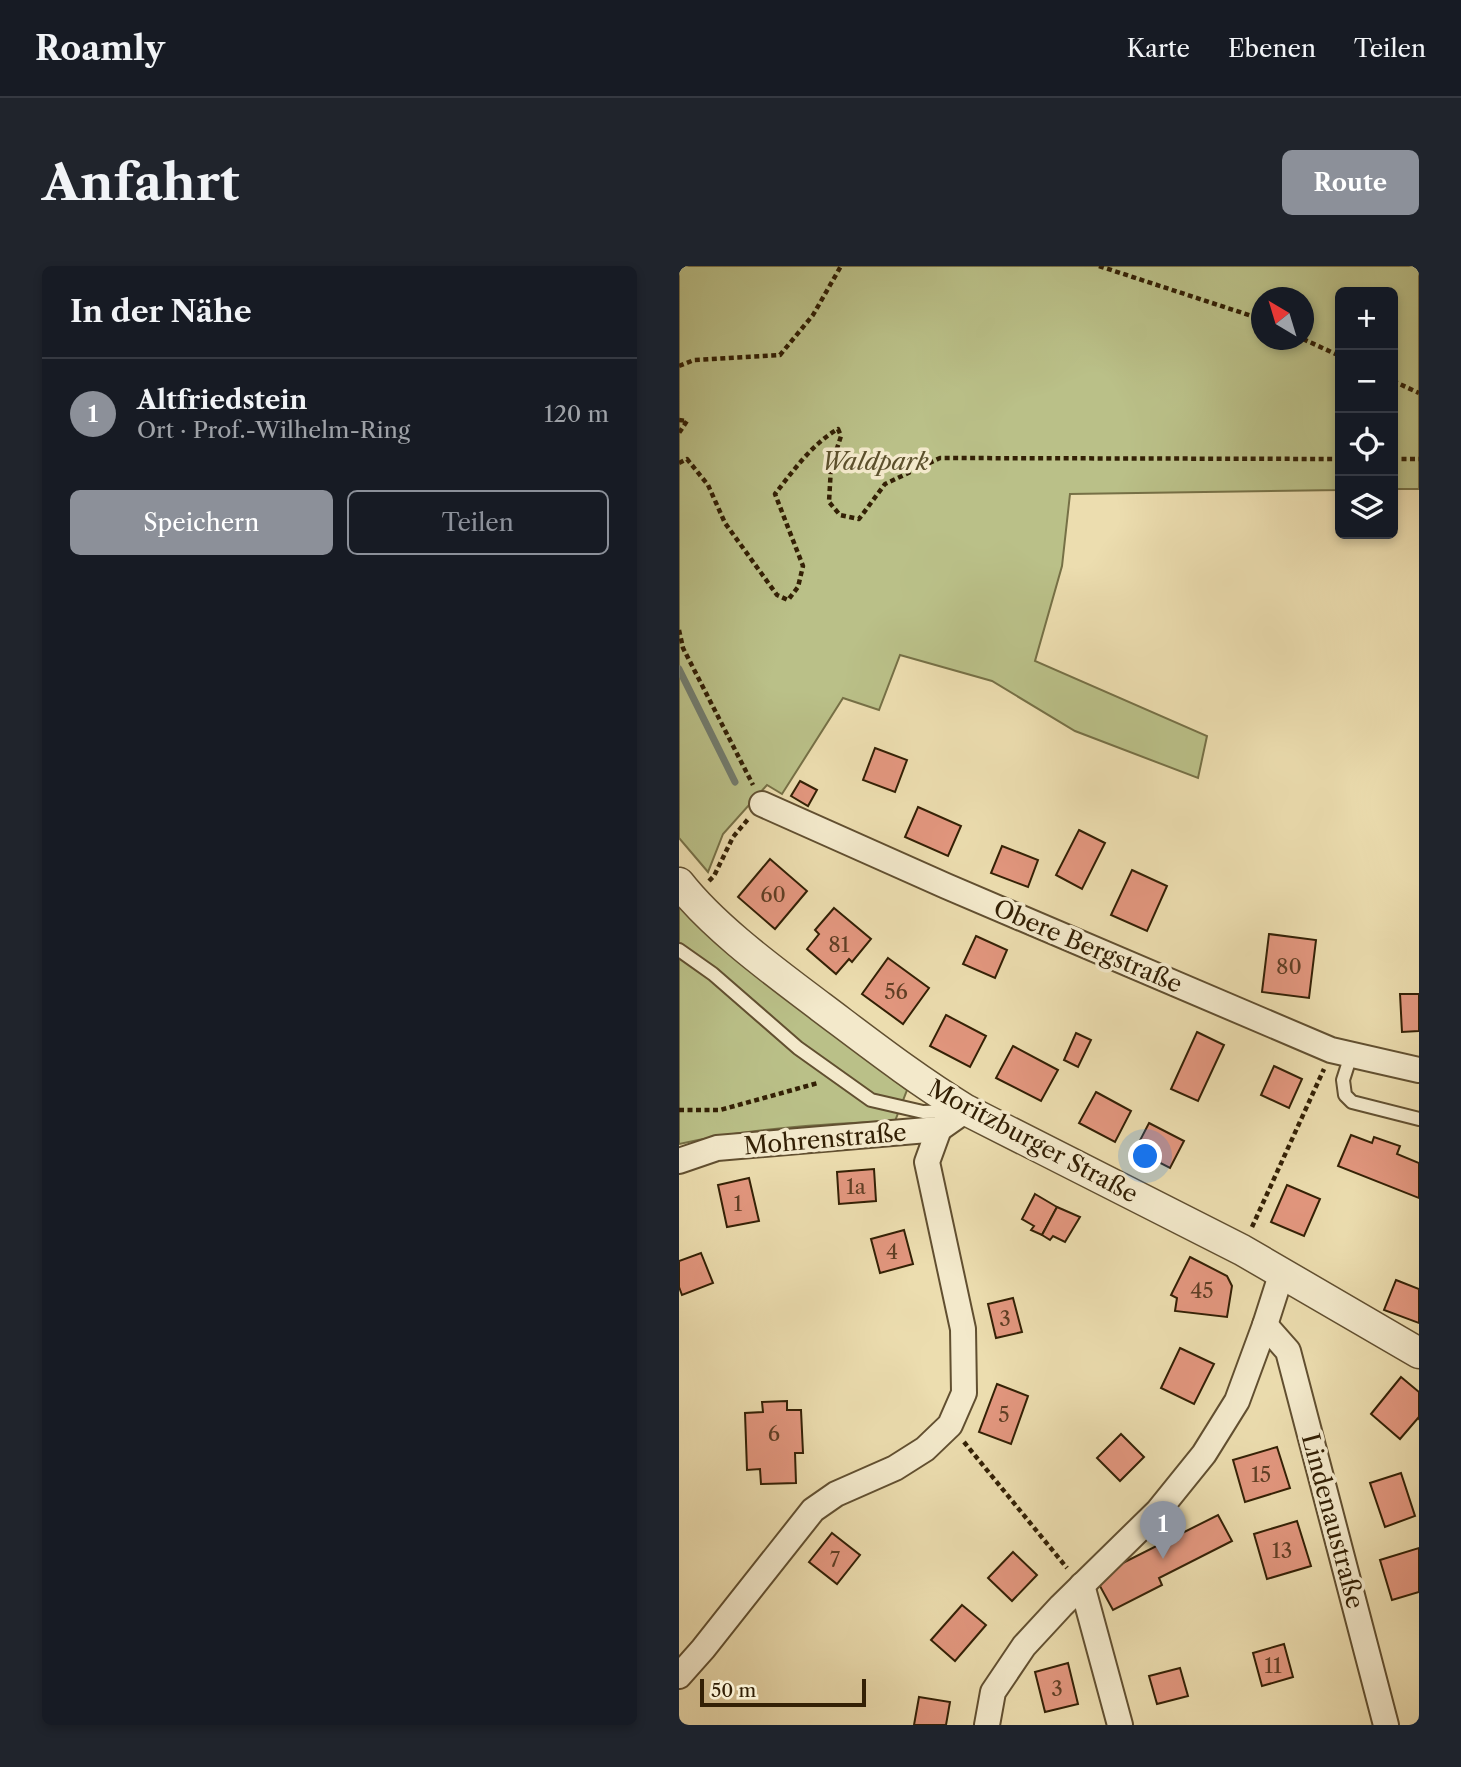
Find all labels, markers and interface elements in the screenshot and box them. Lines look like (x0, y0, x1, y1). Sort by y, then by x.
text: Roamly (35, 28, 165, 69)
text: Karte (1127, 34, 1190, 63)
text: Ebenen (1228, 34, 1316, 63)
text: Teilen (1354, 34, 1426, 63)
button: Route (1282, 150, 1419, 215)
text: Anfahrt (42, 152, 240, 213)
north arrow (1251, 287, 1314, 350)
map controls (1335, 287, 1398, 539)
button: + (1335, 287, 1398, 350)
text: In der Nähe (70, 293, 252, 330)
button: − (1335, 350, 1398, 413)
text: Altfriedstein (137, 384, 307, 416)
text: 1 (88, 400, 98, 428)
text: 120 m (544, 400, 609, 428)
button: locate (1335, 413, 1398, 476)
text: Ort · Prof.-Wilhelm-Ring (137, 416, 410, 444)
park label: Waldpark (821, 447, 929, 476)
button: layers (1335, 476, 1398, 539)
button: Speichern (70, 490, 333, 555)
button: Teilen (347, 490, 609, 555)
house number: 60 (760, 882, 786, 907)
street label: Obere Bergstraße (989, 893, 1187, 999)
house number: 81 (828, 932, 850, 957)
house number: 80 (1276, 954, 1302, 979)
house number: 56 (884, 979, 908, 1004)
street label: Moritzburger Straße (923, 1073, 1143, 1209)
street label: Mohrenstraße (742, 1117, 908, 1161)
your location (1128, 1139, 1162, 1173)
house number: 1a (846, 1174, 867, 1199)
house number: 1 (734, 1191, 743, 1216)
house number: 4 (886, 1239, 898, 1264)
house number: 45 (1190, 1278, 1214, 1303)
house number: 3 (999, 1306, 1011, 1331)
house number: 5 (998, 1402, 1010, 1427)
house number: 6 (768, 1421, 780, 1446)
street label: Lindenaustraße (1296, 1430, 1370, 1612)
house number: 15 (1251, 1462, 1271, 1487)
pin: 1 (1140, 1501, 1186, 1559)
house number: 13 (1272, 1538, 1292, 1563)
house number: 7 (830, 1547, 841, 1572)
house number: 11 (1264, 1653, 1282, 1678)
scale bar (700, 1676, 866, 1708)
house number: 3 (1051, 1676, 1063, 1701)
text: 50 m (711, 1679, 756, 1702)

